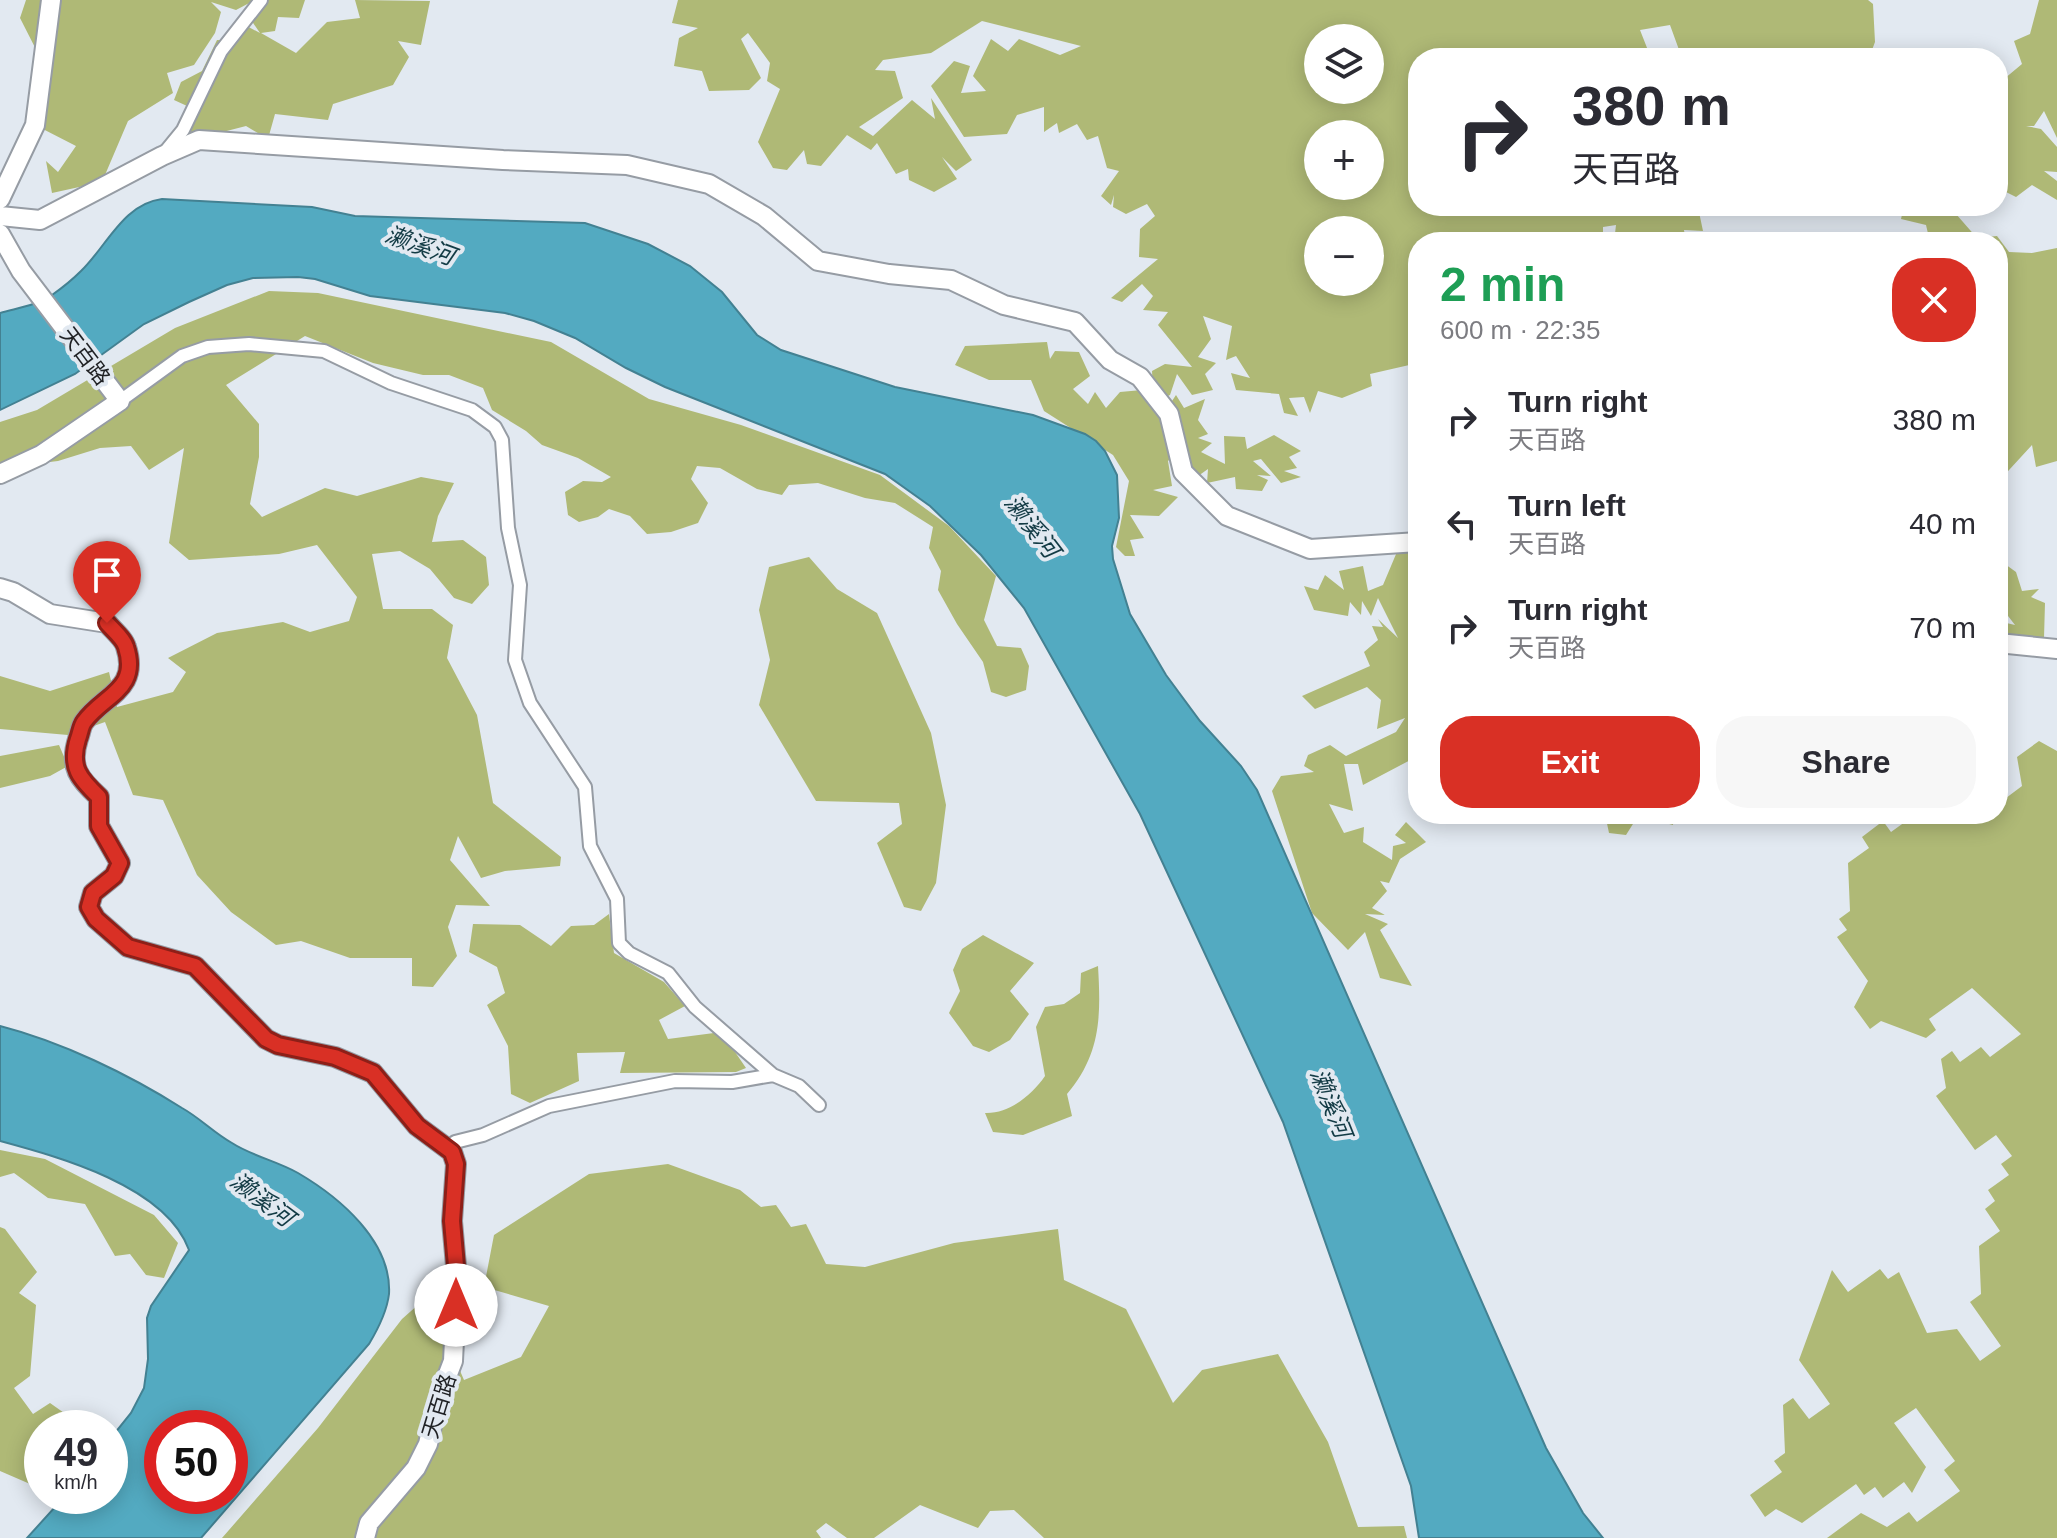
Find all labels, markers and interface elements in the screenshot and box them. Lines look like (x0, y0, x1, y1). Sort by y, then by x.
map controls (1304, 24, 1384, 296)
button: layers (1304, 24, 1384, 104)
text: 380 m (1572, 74, 1731, 137)
icon: right (1440, 80, 1544, 184)
button: + (1304, 120, 1384, 200)
text: 天百路 (1572, 149, 1680, 190)
button: − (1304, 216, 1384, 296)
water label: 濑溪河 (382, 220, 462, 271)
text: 2 min (1440, 258, 1565, 311)
button: close (1892, 258, 1976, 342)
text: 600 m · 22:35 (1440, 315, 1600, 345)
street label: 天百路 (55, 322, 115, 390)
text: Turn right (1508, 385, 1647, 418)
icon: right (1440, 398, 1484, 442)
text: 380 m (1893, 403, 1976, 436)
text: 天百路 (1508, 425, 1586, 455)
water label: 濑溪河 (999, 489, 1067, 566)
text: Turn left (1508, 489, 1626, 522)
icon: left (1440, 502, 1484, 546)
text: 40 m (1909, 507, 1976, 540)
text: 天百路 (1508, 529, 1586, 559)
pin (73, 541, 141, 623)
icon: arrive (85, 553, 129, 597)
text: Turn right (1508, 593, 1647, 626)
icon: right (1440, 606, 1484, 650)
text: 70 m (1909, 611, 1976, 644)
text: 天百路 (1508, 633, 1586, 663)
button: Exit (1440, 716, 1700, 808)
button: Share (1716, 716, 1976, 808)
water label: 濑溪河 (1305, 1065, 1359, 1145)
water label: 濑溪河 (225, 1167, 302, 1234)
position arrow (414, 1263, 498, 1347)
street label: 天百路 (417, 1371, 461, 1441)
speed limit sign: 50 (144, 1410, 248, 1514)
text: 49 (54, 1430, 98, 1474)
text: km/h (54, 1471, 98, 1493)

